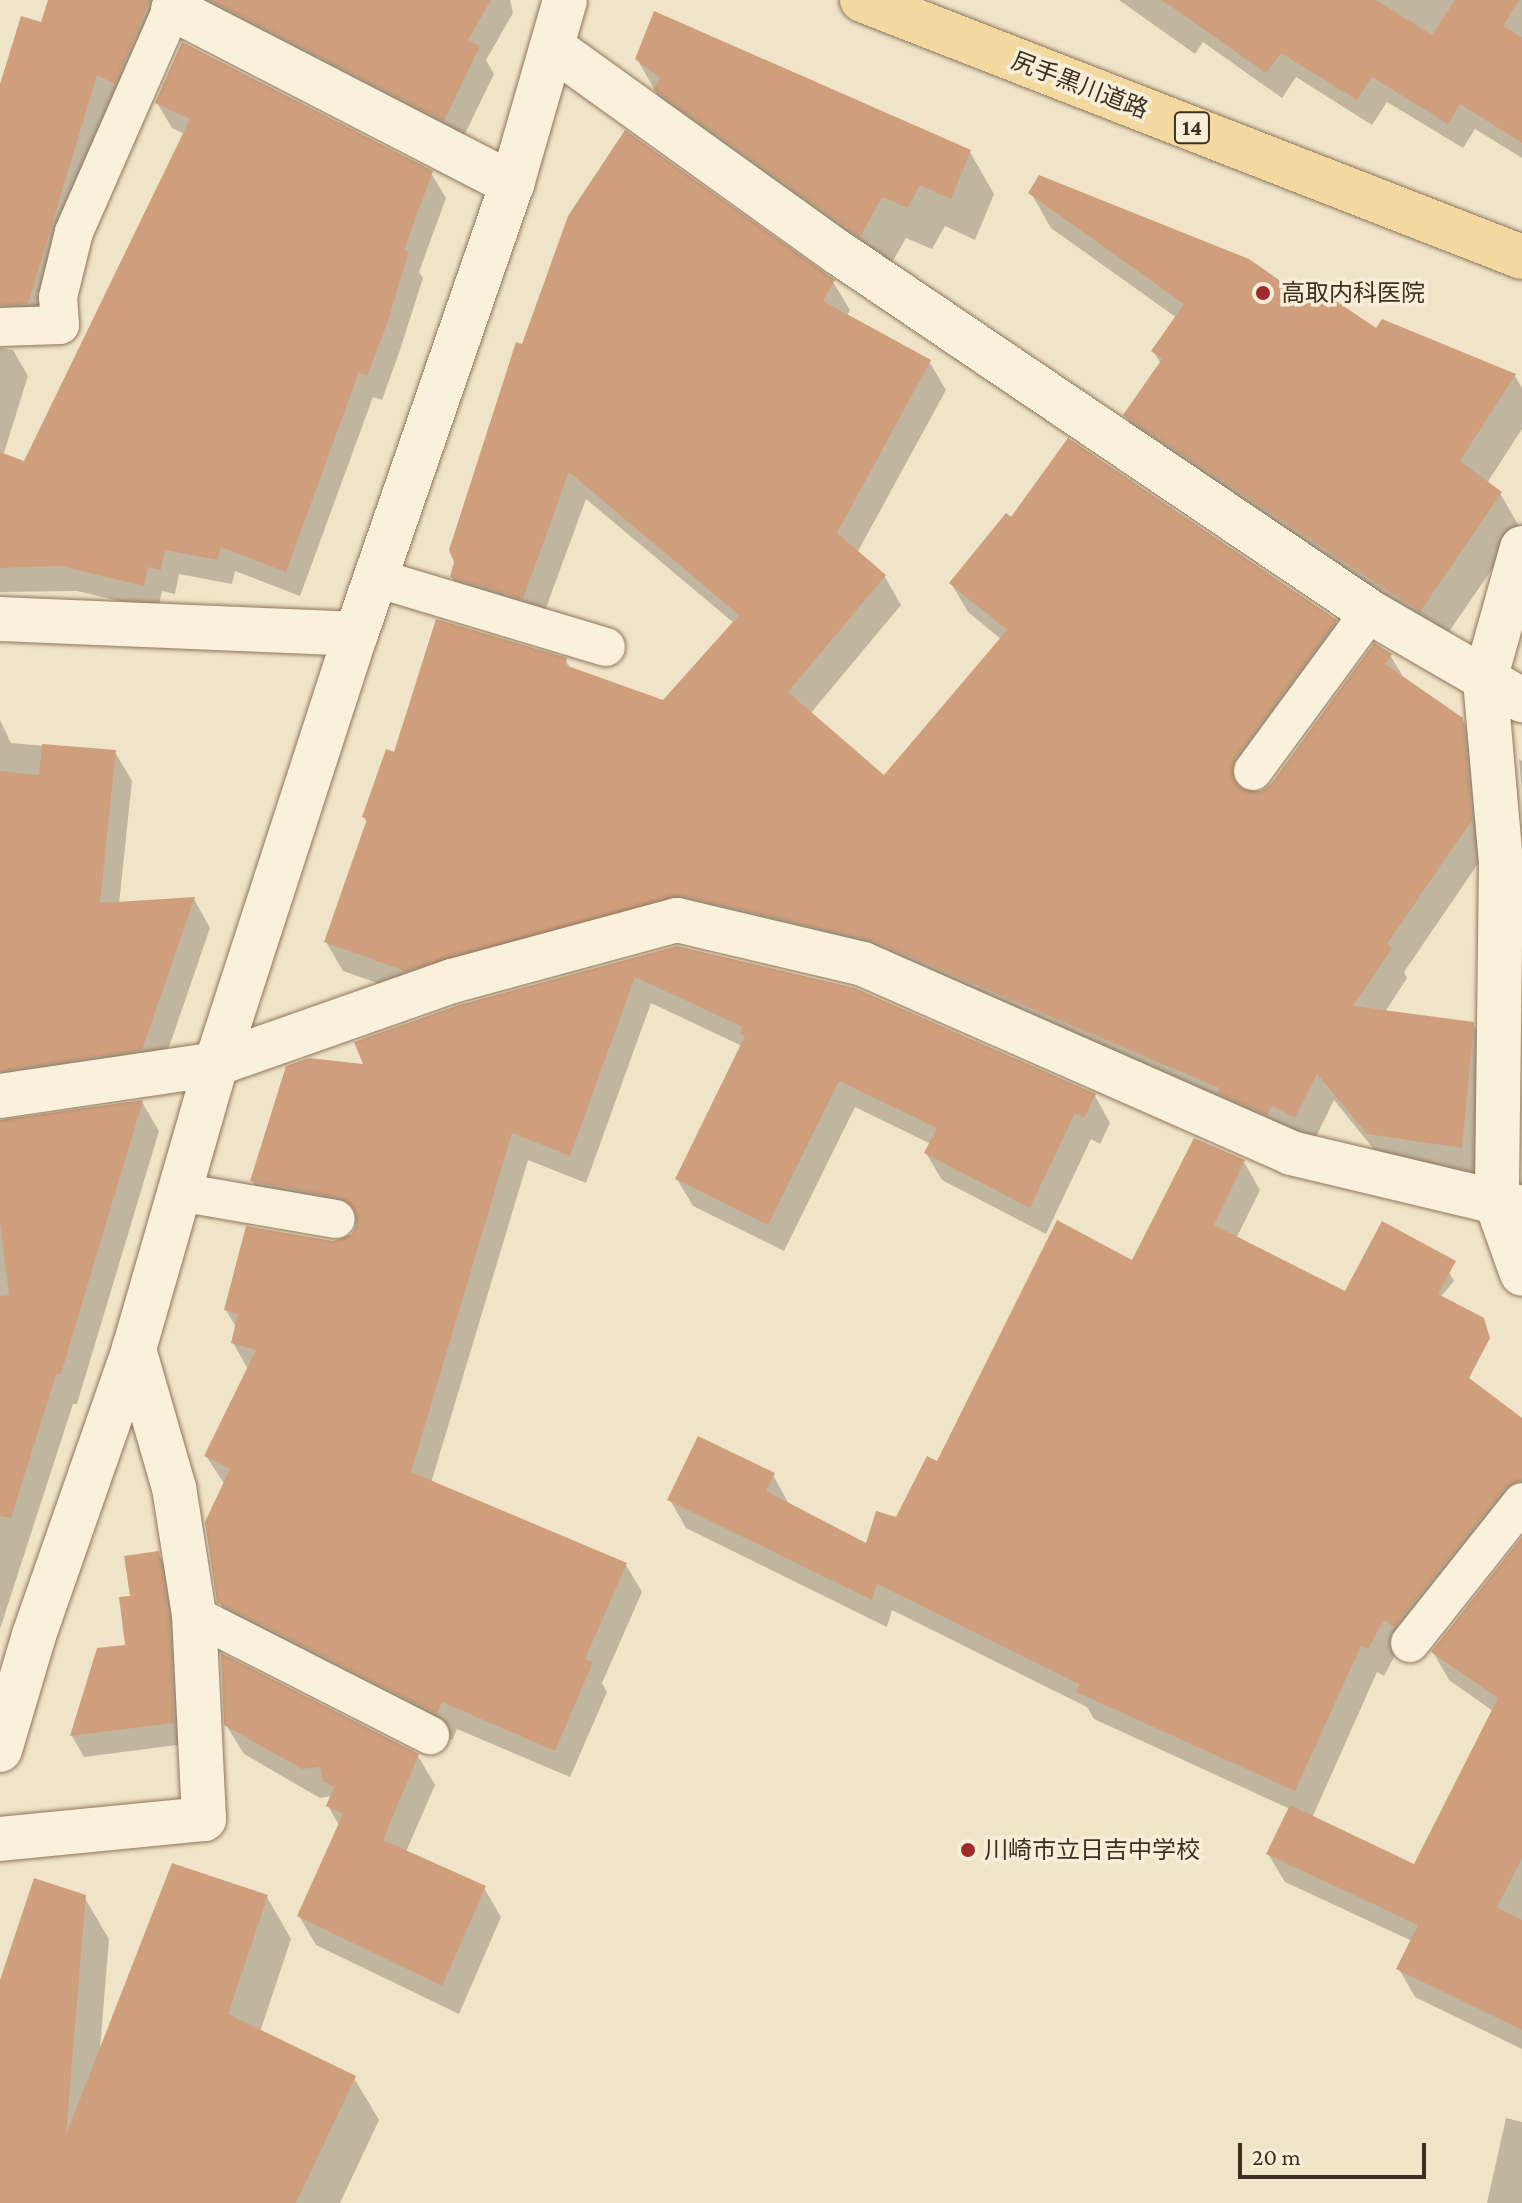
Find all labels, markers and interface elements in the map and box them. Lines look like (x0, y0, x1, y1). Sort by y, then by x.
street label: 尻手黒川道路 (1008, 46, 1152, 124)
road number: 14 (1172, 110, 1212, 146)
place label: 高取内科医院 (1281, 279, 1425, 307)
marker: 高取内科医院 (1252, 282, 1274, 304)
place label: 川崎市立日吉中学校 (984, 1836, 1200, 1864)
marker: 川崎市立日吉中学校 (959, 1841, 977, 1859)
scale bar (1242, 2127, 1430, 2177)
text: 20 m (1252, 2143, 1301, 2170)

